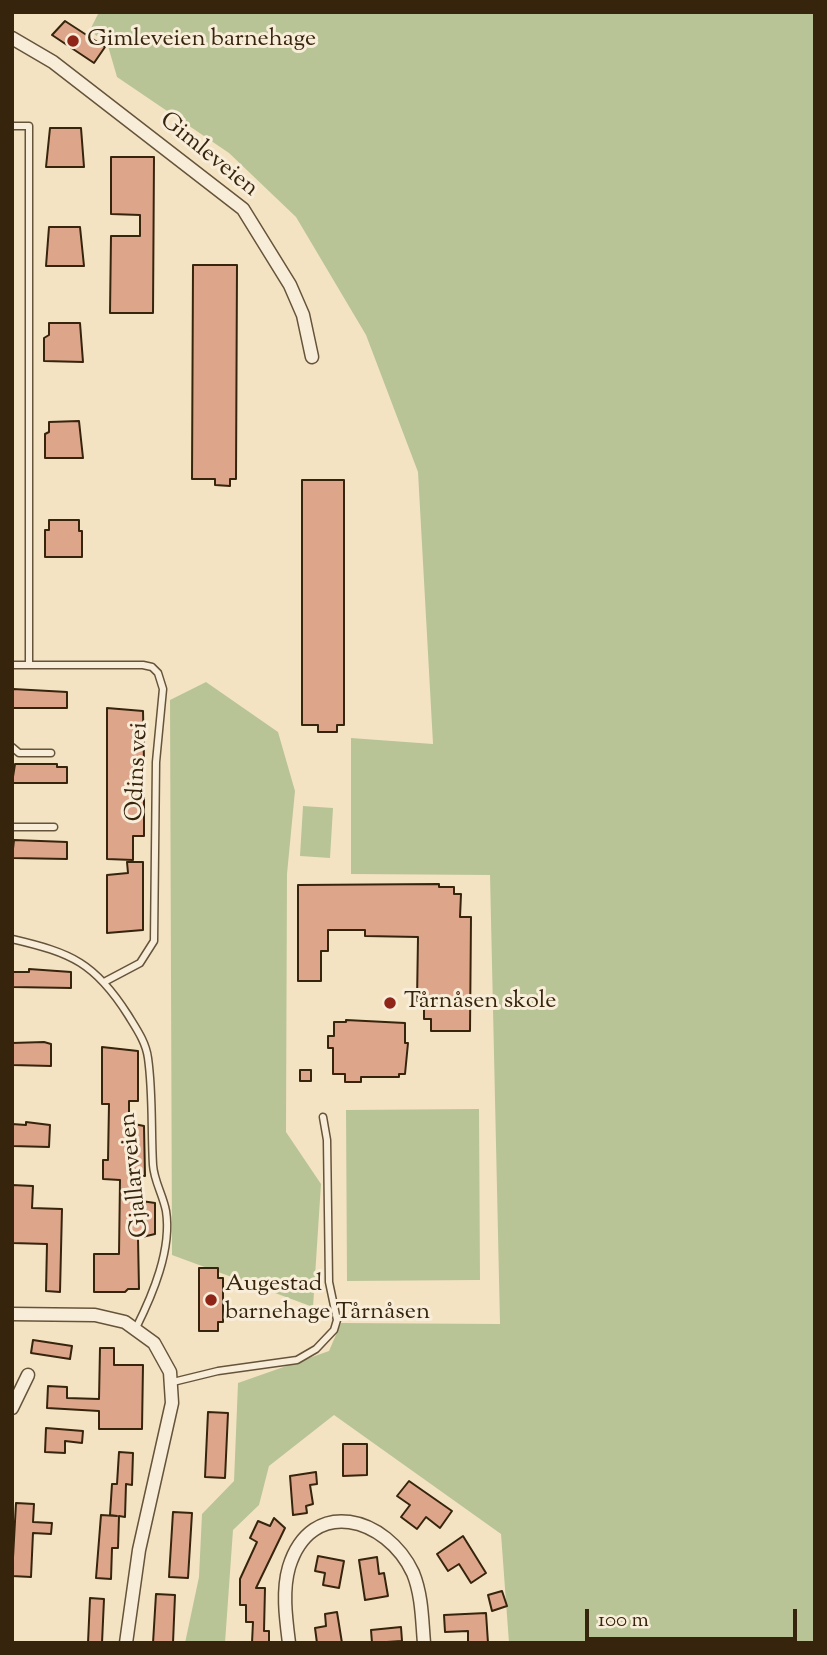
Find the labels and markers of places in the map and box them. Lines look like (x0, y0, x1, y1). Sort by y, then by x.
place label: Gimleveien barnehage (87, 27, 316, 55)
marker: Gimleveien barnehage (65, 33, 81, 49)
place label: Tårnåsen skole (404, 989, 556, 1017)
marker: Tårnåsen skole (382, 995, 398, 1011)
place label: Augestad barnehage Tårnåsen (225, 1272, 430, 1328)
marker: Augestad barnehage Tårnåsen (203, 1292, 219, 1308)

